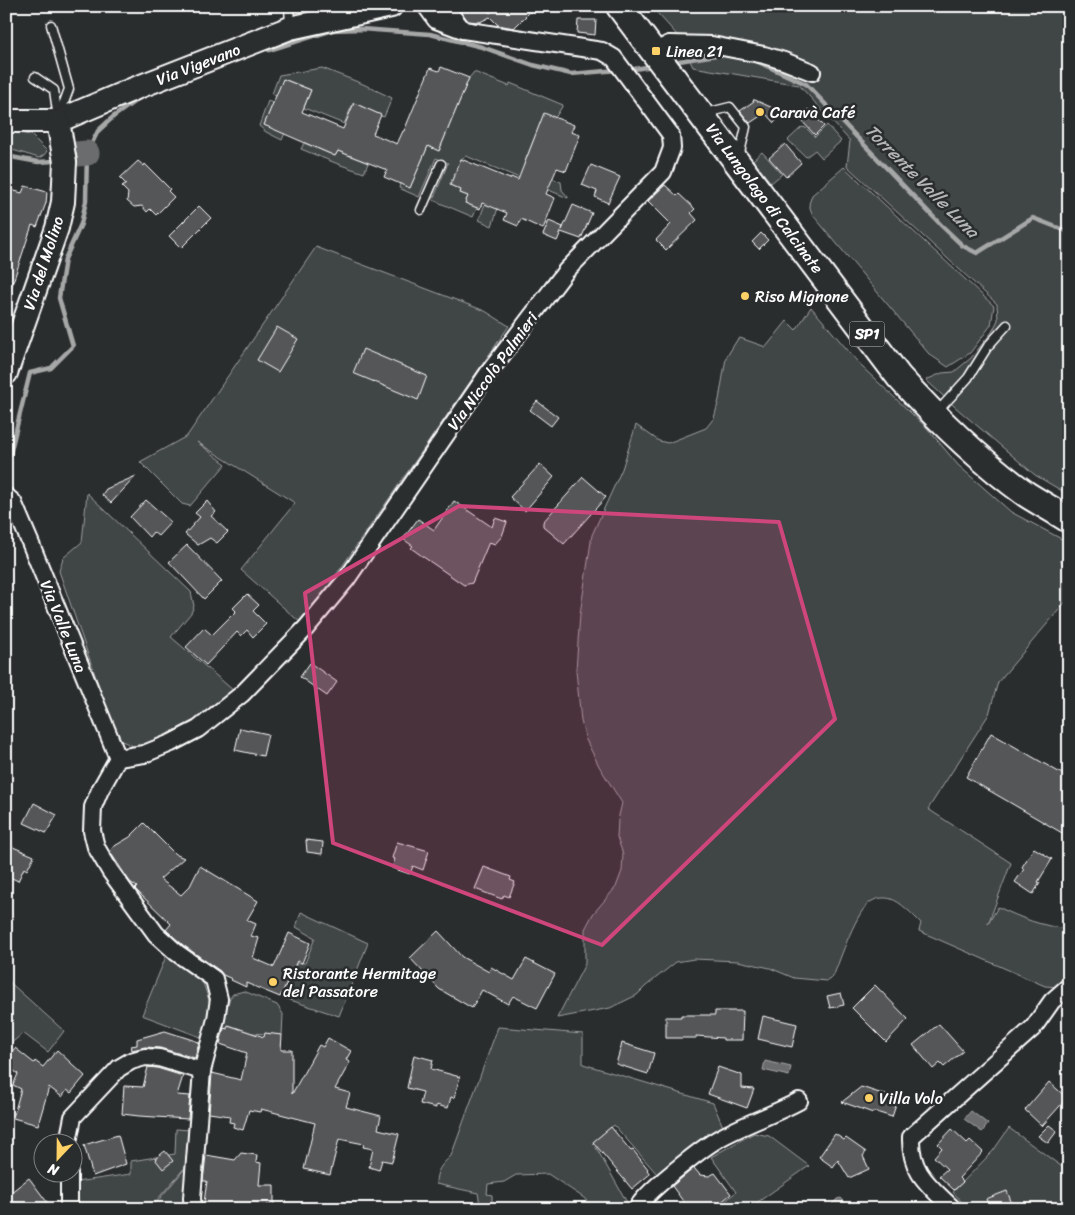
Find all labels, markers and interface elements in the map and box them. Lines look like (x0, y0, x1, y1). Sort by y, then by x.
street label: Via Vigevano (152, 35, 245, 94)
place label: Linea 21 (666, 37, 723, 66)
marker: Linea 21 (650, 45, 662, 57)
place label: Caravà Café (770, 98, 855, 127)
marker: Caravà Café (754, 106, 766, 118)
water label: Torrente Valle Luna (857, 116, 988, 247)
street label: Via Lungolago di Calcinate (698, 117, 831, 280)
street label: Via del Molino (15, 212, 72, 314)
place label: Riso Mignone (755, 282, 849, 311)
marker: Riso Mignone (739, 290, 751, 302)
street label: Via Niccolò Palmieri (439, 305, 546, 437)
road number: SP1 (850, 322, 884, 346)
street label: Via Valle Luna (32, 575, 95, 677)
place label: Ristorante Hermitage del Passatore (283, 959, 436, 1006)
marker: Ristorante Hermitage del Passatore (267, 976, 279, 988)
place label: Villa Volo (879, 1084, 943, 1113)
marker: Villa Volo (863, 1092, 875, 1104)
north arrow (32, 1132, 82, 1182)
text: N (44, 1156, 63, 1183)

